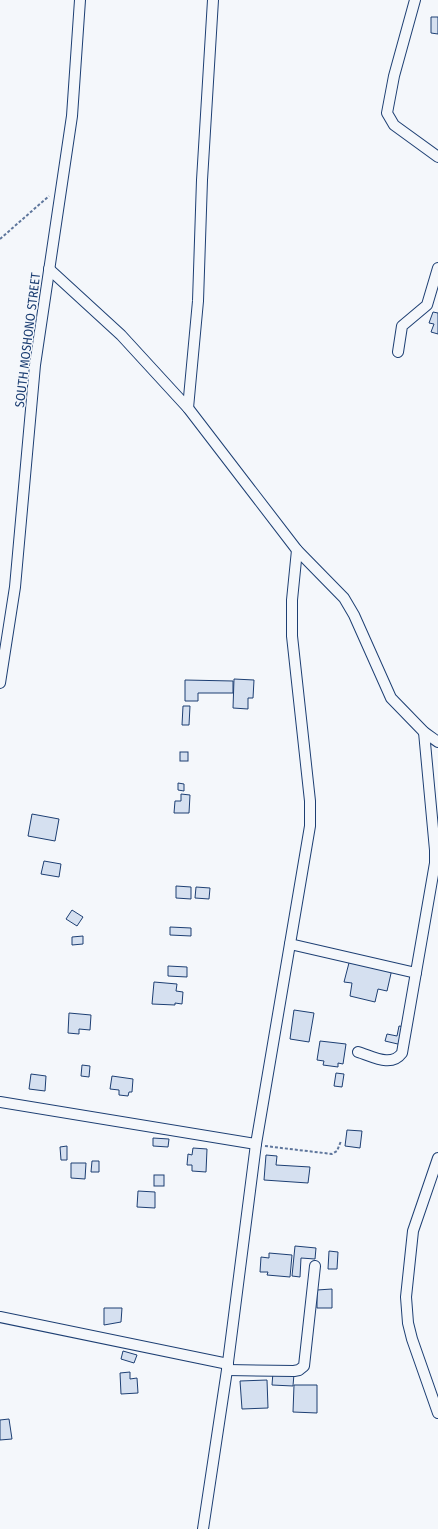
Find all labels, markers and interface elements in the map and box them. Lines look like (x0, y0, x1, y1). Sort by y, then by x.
street label: SOUTH MOSHONO STREET (12, 272, 43, 408)

